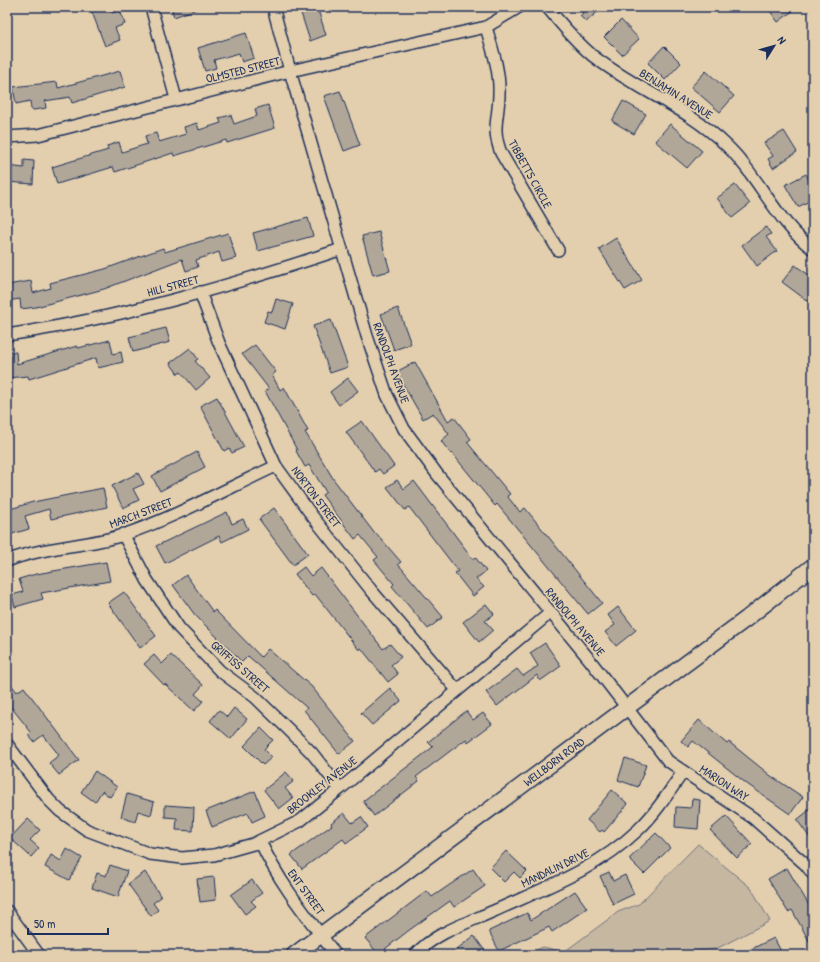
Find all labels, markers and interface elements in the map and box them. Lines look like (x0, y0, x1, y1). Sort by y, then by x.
north arrow (754, 26, 794, 66)
text: N (775, 33, 789, 47)
street label: OLMSTED STREET (204, 52, 282, 87)
street label: BENJAMIN AVENUE (636, 64, 717, 123)
street label: TIBBETTS CIRCLE (504, 136, 557, 212)
street label: HILL STREET (145, 270, 201, 301)
street label: RANDOLPH AVENUE (369, 320, 414, 406)
street label: NORTON STREET (288, 463, 345, 531)
street label: MARCH STREET (107, 493, 175, 532)
street label: RANDOLPH AVENUE (542, 584, 610, 660)
street label: GRIFFISS STREET (207, 636, 274, 697)
street label: WELLBORN ROAD (520, 733, 588, 790)
street label: BROOKLEY AVENUE (283, 751, 361, 818)
street label: MARION WAY (696, 760, 753, 805)
street label: MANDALIN DRIVE (518, 844, 592, 891)
street label: ENT STREET (284, 865, 329, 918)
scale bar (28, 910, 108, 936)
text: 50 m (34, 915, 55, 932)

